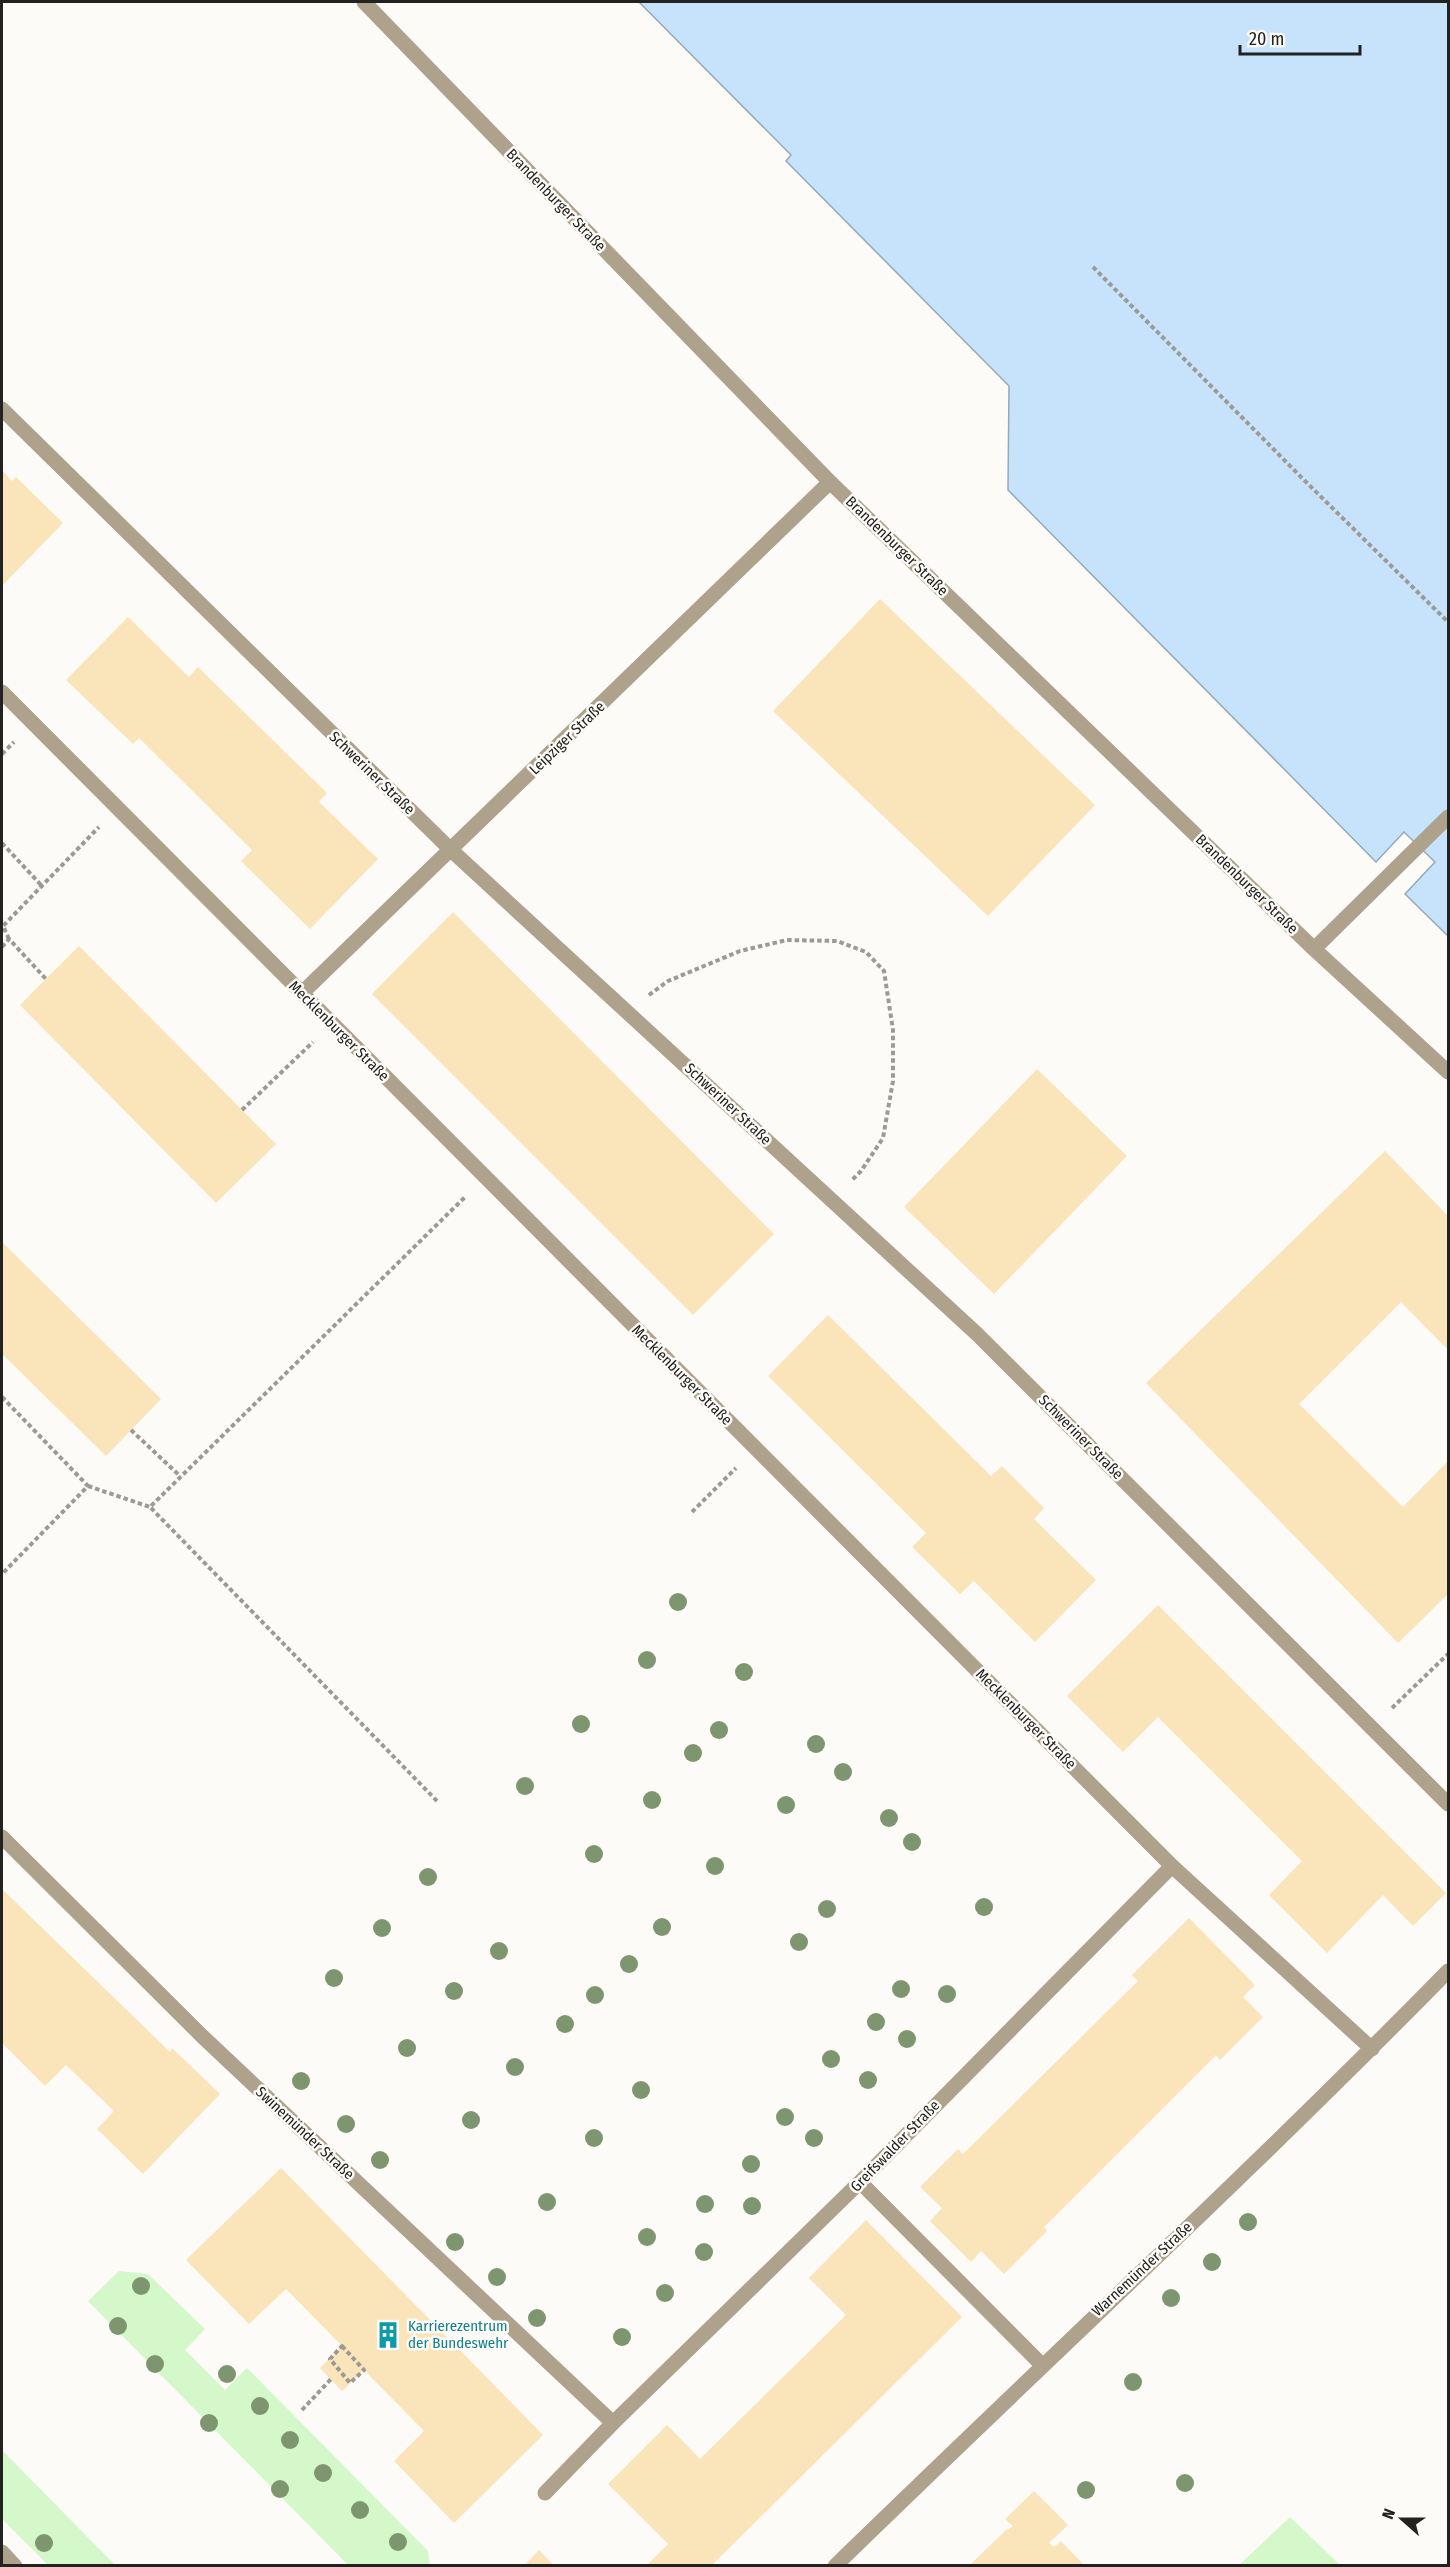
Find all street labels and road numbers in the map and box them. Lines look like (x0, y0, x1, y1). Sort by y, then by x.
street label: Brandenburger Straße (503, 145, 609, 255)
street label: Brandenburger Straße (842, 493, 952, 599)
street label: Leipziger Straße (526, 697, 608, 779)
street label: Schweriner Straße (325, 728, 419, 818)
street label: Brandenburger Straße (1192, 831, 1302, 937)
street label: Mecklenburger Straße (285, 977, 393, 1085)
street label: Schweriner Straße (681, 1059, 775, 1149)
street label: Mecklenburger Straße (628, 1321, 736, 1429)
street label: Schweriner Straße (1035, 1391, 1127, 1483)
street label: Mecklenburger Straße (972, 1665, 1080, 1773)
street label: Swinemünder Straße (252, 2083, 358, 2183)
street label: Greifswalder Straße (847, 2096, 943, 2196)
street label: Warnemünder Straße (1088, 2218, 1196, 2320)

